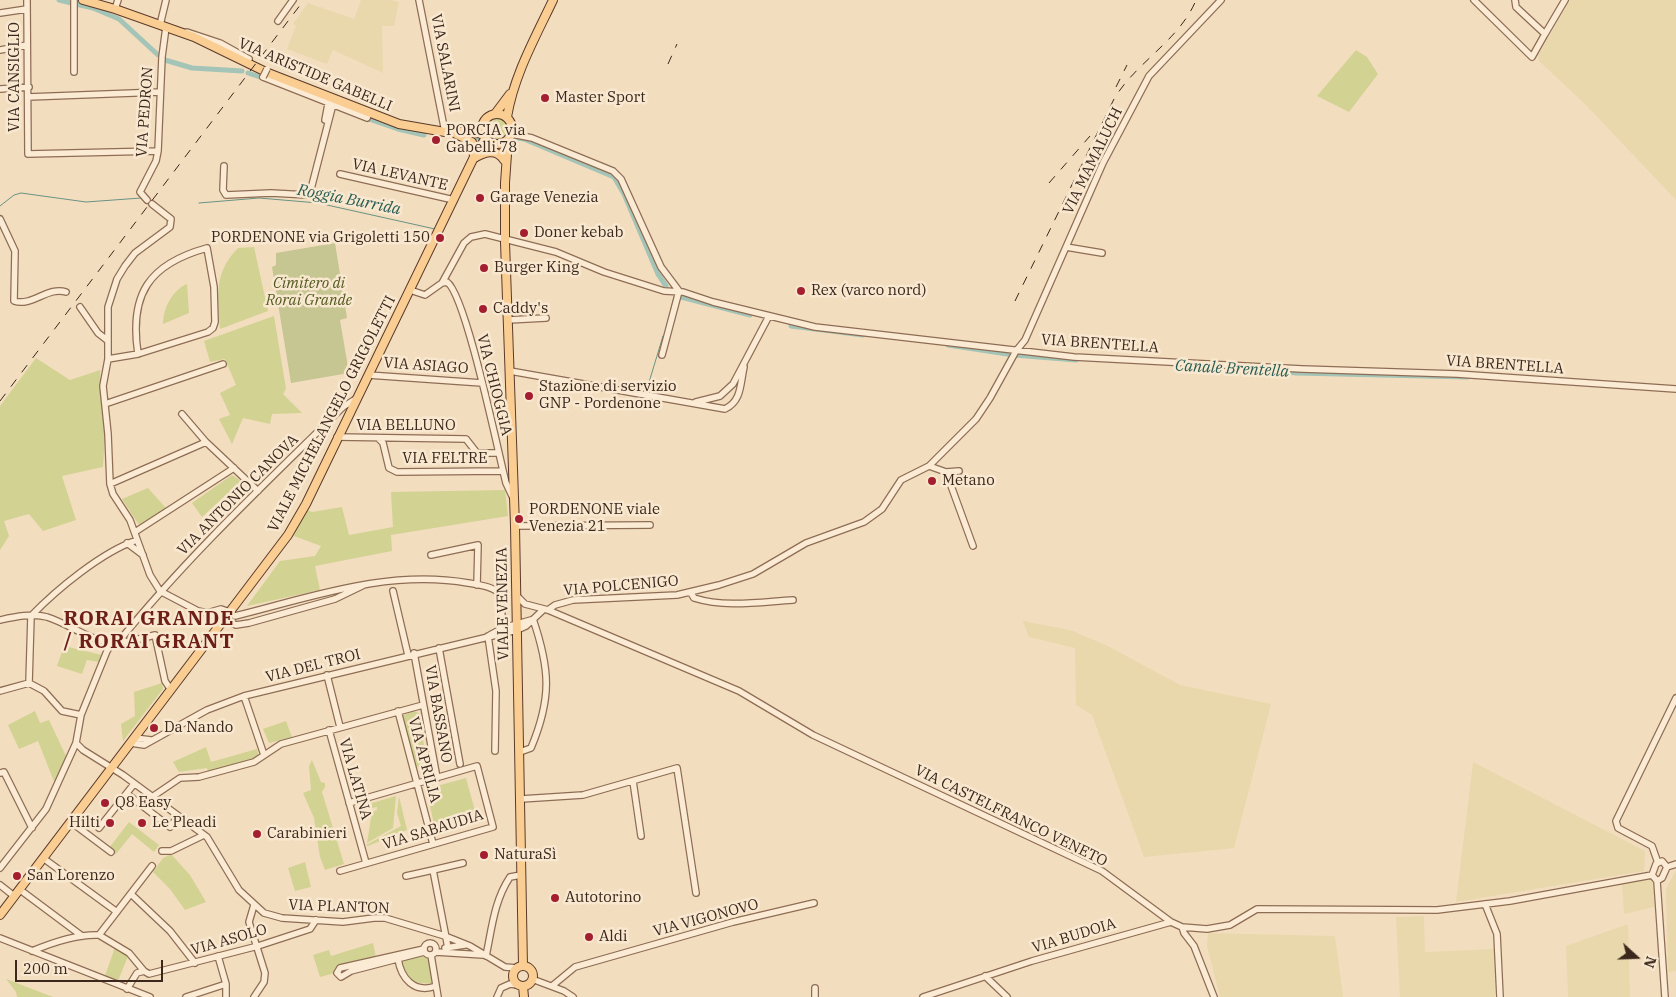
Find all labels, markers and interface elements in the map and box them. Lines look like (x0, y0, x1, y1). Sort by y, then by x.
street label: VIA SALARINI (427, 13, 463, 113)
street label: VIA CANSIGLIO (6, 22, 24, 132)
street label: VIA ARISTIDE GABELLI (235, 34, 395, 116)
street label: VIA PEDRON (133, 66, 157, 158)
place label: Master Sport (555, 89, 646, 107)
marker: Master Sport (539, 92, 551, 104)
street label: VIA MAMALUCH (1059, 105, 1127, 217)
place label: PORCIA via Gabelli 78 (446, 122, 526, 157)
marker: PORCIA via Gabelli 78 (430, 134, 442, 146)
street label: VIA LEVANTE (350, 155, 450, 195)
water label: Roggia Burrida (296, 181, 402, 219)
place label: Garage Venezia (490, 189, 599, 207)
marker: Garage Venezia (474, 192, 486, 204)
place label: Doner kebab (534, 224, 624, 242)
marker: Doner kebab (518, 227, 530, 239)
place label: PORDENONE via Grigoletti 150 (211, 229, 430, 247)
marker: PORDENONE via Grigoletti 150 (434, 232, 446, 244)
place label: Burger King (494, 259, 579, 277)
marker: Burger King (478, 262, 490, 274)
park label: Cimitero di Rorai Grande (266, 275, 352, 310)
place label: Rex (varco nord) (811, 282, 926, 300)
marker: Rex (varco nord) (795, 285, 807, 297)
street label: VIALE MICHELANGELO GRIGOLETTI (264, 293, 400, 535)
place label: Caddy's (493, 300, 548, 318)
marker: Caddy's (477, 303, 489, 315)
street label: VIA BRENTELLA (1041, 331, 1159, 357)
street label: VIA CHIOGGIA (473, 332, 515, 438)
street label: VIA BRENTELLA (1446, 352, 1564, 378)
street label: VIA ASIAGO (383, 354, 469, 378)
water label: Canale Brentella (1175, 356, 1289, 382)
place label: Stazione di servizio GNP - Pordenone (539, 378, 677, 413)
marker: Stazione di servizio GNP - Pordenone (523, 390, 535, 402)
street label: VIA BELLUNO (356, 417, 456, 435)
street label: VIA ANTONIO CANOVA (174, 431, 302, 559)
street label: VIA FELTRE (402, 450, 488, 468)
place label: Metano (942, 472, 995, 490)
marker: Metano (926, 475, 938, 487)
place label: PORDENONE viale Venezia 21 (529, 501, 660, 536)
marker: PORDENONE viale Venezia 21 (513, 513, 525, 525)
street label: VIALE VENEZIA (493, 547, 513, 661)
street label: VIA POLCENIGO (563, 572, 679, 600)
district label: RORAI GRANDE / RORAI GRANT (62, 607, 236, 654)
street label: VIA DEL TROI (264, 646, 362, 686)
street label: VIA BASSANO (421, 664, 455, 764)
street label: VIA APRILIA (404, 715, 444, 805)
place label: Da Nando (164, 719, 233, 737)
marker: Da Nando (148, 722, 160, 734)
street label: VIA LATINA (335, 736, 375, 822)
street label: VIA CASTELFRANCO VENETO (912, 761, 1110, 871)
place label: Q8 Easy (115, 794, 171, 812)
marker: Q8 Easy (99, 797, 111, 809)
street label: VIA SABAUDIA (380, 806, 486, 854)
place label: Hilti (69, 814, 100, 832)
place label: Le Pleadi (152, 814, 217, 832)
marker: Hilti (104, 817, 116, 829)
marker: Le Pleadi (136, 817, 148, 829)
place label: Carabinieri (267, 825, 347, 843)
marker: Carabinieri (251, 828, 263, 840)
place label: NaturaSì (494, 846, 557, 864)
marker: NaturaSì (478, 849, 490, 861)
place label: San Lorenzo (27, 867, 115, 885)
marker: San Lorenzo (11, 870, 23, 882)
place label: Autotorino (565, 889, 641, 907)
marker: Autotorino (549, 892, 561, 904)
street label: VIA VIGONOVO (651, 895, 761, 941)
street label: VIA PLANTON (288, 896, 390, 918)
street label: VIA BUDOIA (1030, 915, 1118, 957)
street label: VIA ASOLO (189, 921, 269, 959)
place label: Aldi (599, 928, 627, 946)
marker: Aldi (583, 931, 595, 943)
north arrow (1611, 932, 1661, 982)
scale bar (18, 950, 165, 982)
text: N (1640, 954, 1660, 970)
text: 200 m (23, 959, 68, 978)

